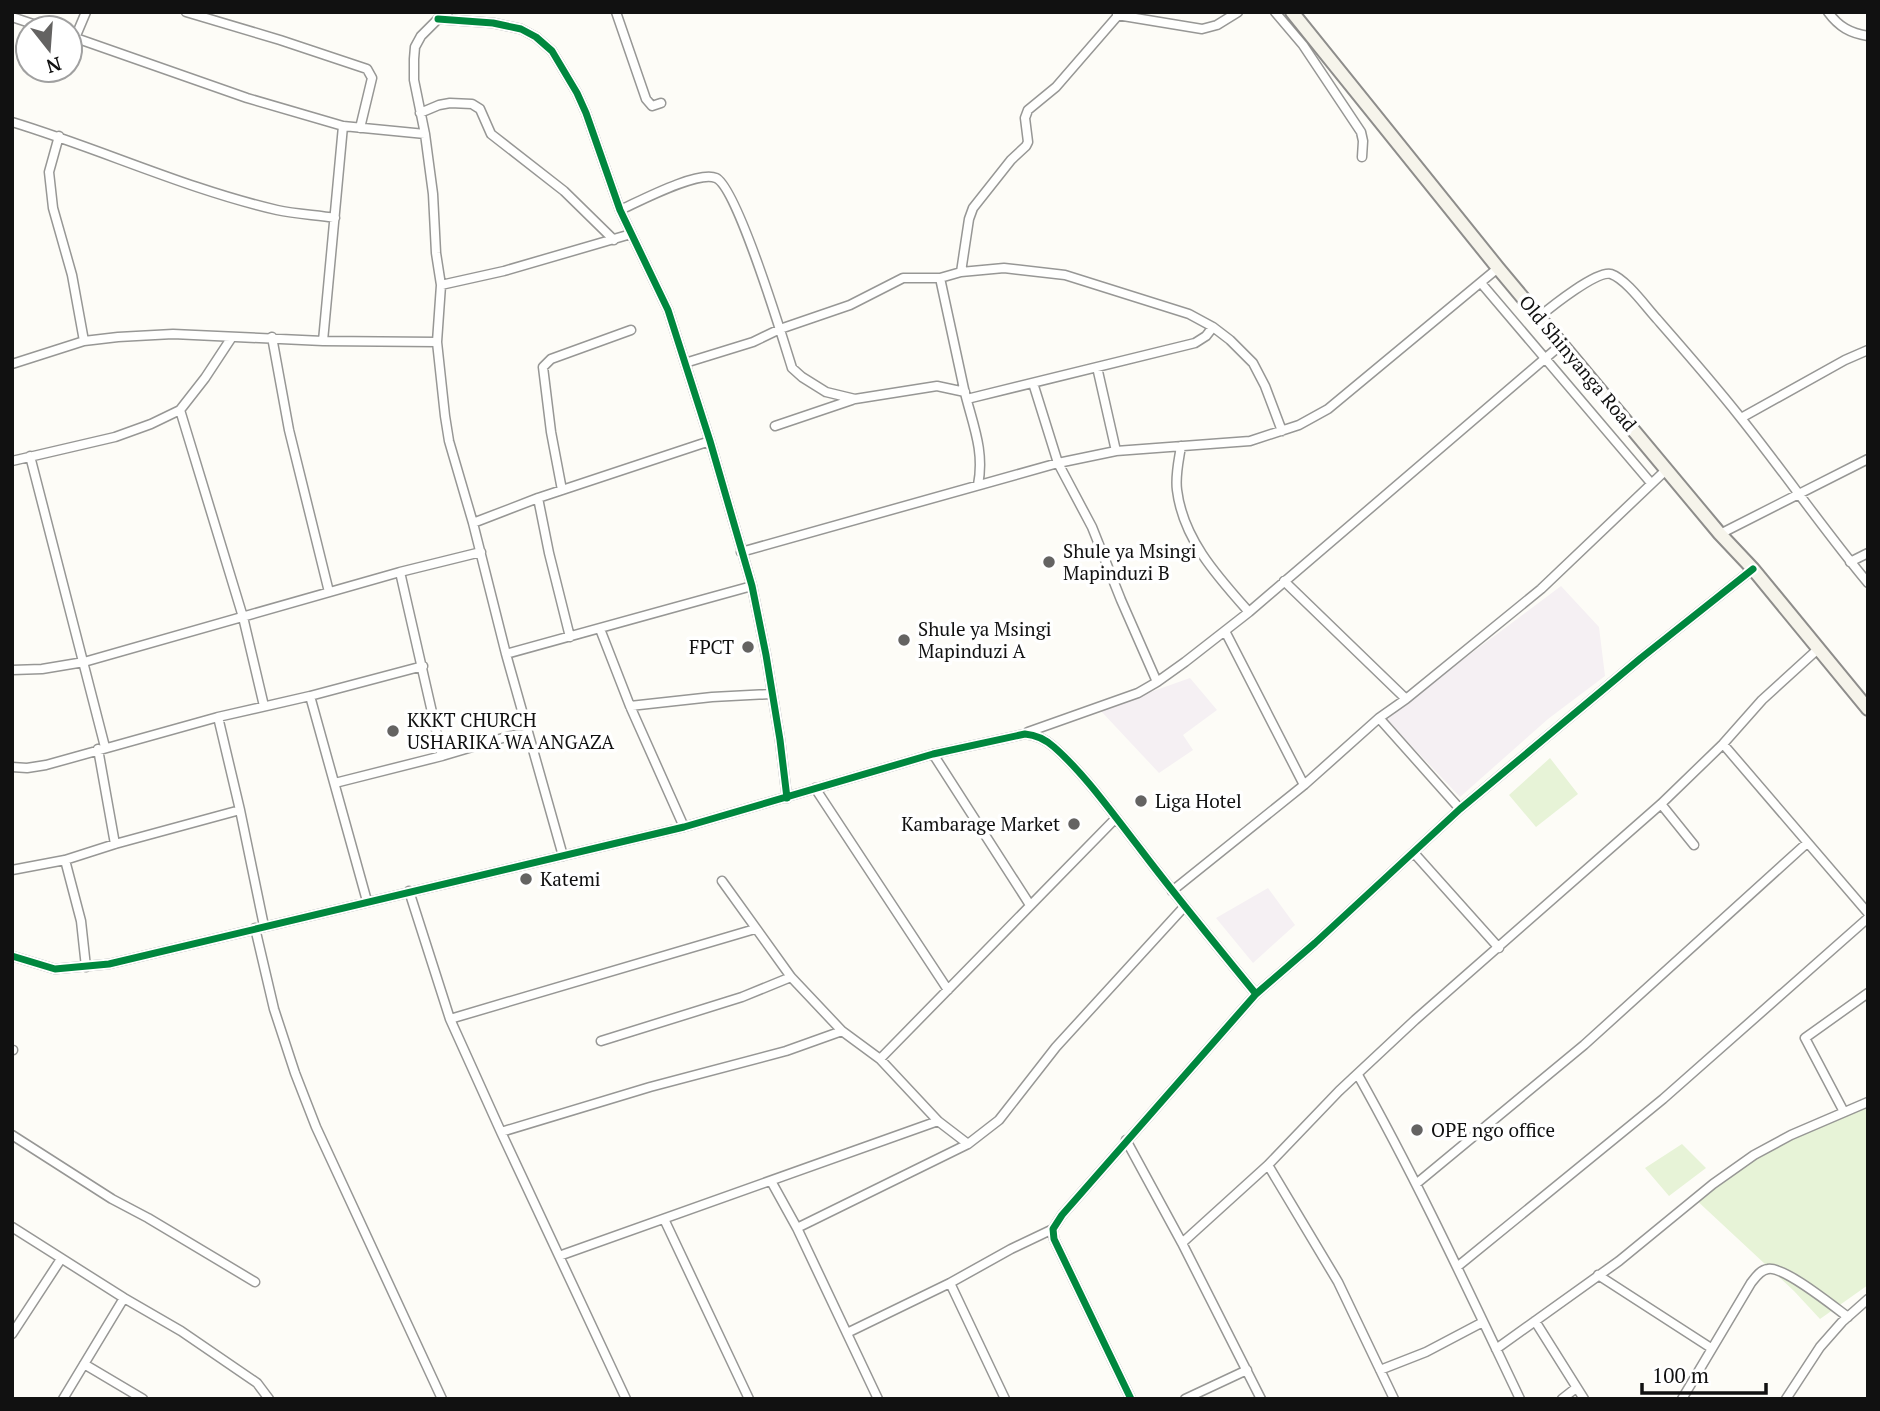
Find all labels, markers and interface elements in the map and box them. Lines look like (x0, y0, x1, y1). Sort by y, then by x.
north arrow (14, 14, 84, 84)
text: N (43, 52, 65, 80)
street label: Old Shinyanga Road (1514, 289, 1643, 436)
place label: Shule ya Msingi Mapinduzi B (1063, 538, 1196, 585)
marker: Shule ya Msingi Mapinduzi B (1041, 554, 1057, 570)
place label: Shule ya Msingi Mapinduzi A (918, 616, 1051, 663)
marker: Shule ya Msingi Mapinduzi A (896, 632, 912, 648)
place label: FPCT (689, 634, 734, 659)
marker: FPCT (740, 639, 756, 655)
place label: KKKT CHURCH USHARIKA WA ANGAZA (407, 707, 614, 754)
marker: KKKT CHURCH USHARIKA WA ANGAZA (385, 723, 401, 739)
place label: Liga Hotel (1155, 788, 1242, 813)
marker: Liga Hotel (1133, 793, 1149, 809)
place label: Kambarage Market (901, 811, 1060, 836)
marker: Kambarage Market (1066, 816, 1082, 832)
place label: Katemi (540, 866, 601, 891)
marker: Katemi (518, 871, 534, 887)
place label: OPE ngo office (1431, 1117, 1555, 1142)
marker: OPE ngo office (1409, 1122, 1425, 1138)
scale bar (1642, 1352, 1766, 1396)
text: 100 m (1652, 1361, 1709, 1389)

